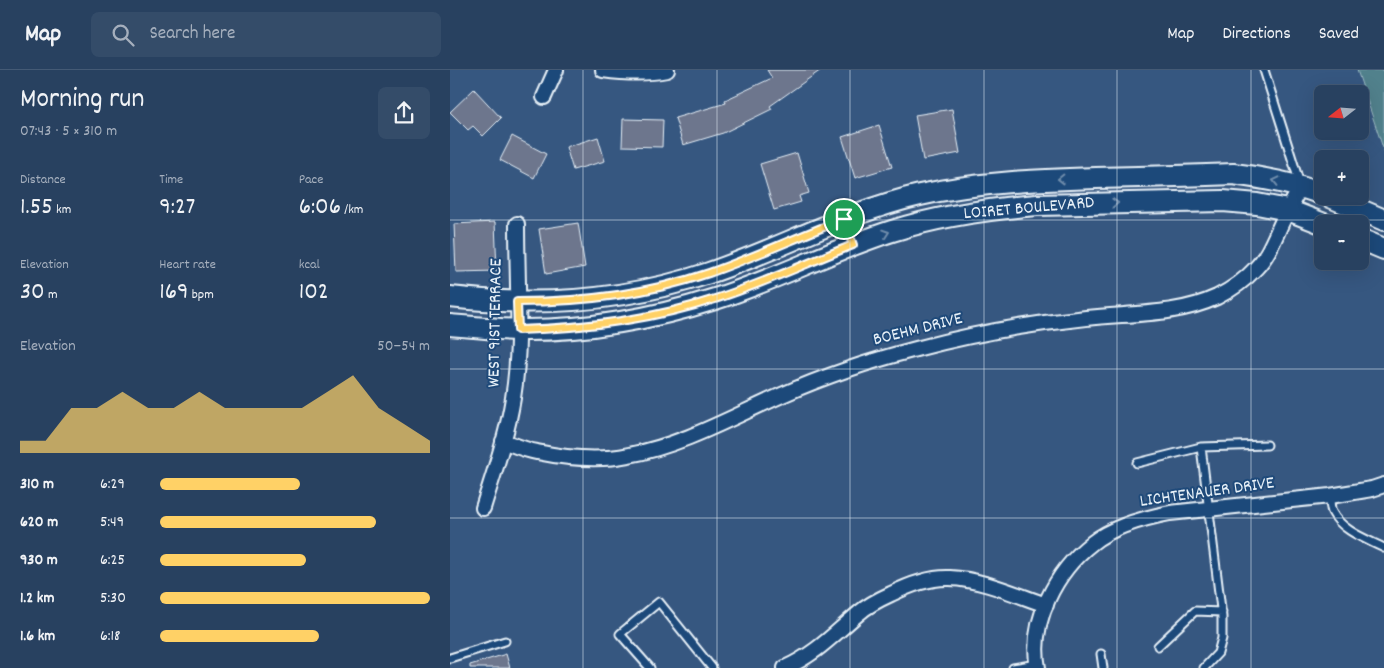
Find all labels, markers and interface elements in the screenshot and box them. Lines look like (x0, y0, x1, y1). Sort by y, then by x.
search box (91, 12, 441, 57)
text: Map (25, 18, 61, 52)
icon: search (109, 21, 137, 49)
text: Search here (149, 21, 235, 48)
text: Map (1167, 22, 1194, 47)
text: Directions (1222, 22, 1291, 47)
text: Saved (1319, 22, 1359, 47)
text: Morning run (20, 81, 144, 121)
north arrow (1314, 85, 1369, 140)
map controls (1314, 85, 1369, 270)
button: share (378, 87, 430, 139)
text: 07:43 · 5 × 310 m (20, 120, 117, 143)
button: + (1314, 150, 1369, 205)
text: Distance (20, 170, 66, 190)
text: Time (159, 170, 183, 190)
text: Pace (299, 170, 323, 190)
one-way arrow (1057, 174, 1064, 184)
one-way arrow (1271, 176, 1280, 187)
text: 1.55 (20, 190, 53, 226)
text: 9:27 (159, 190, 195, 226)
text: 6:06 (299, 190, 341, 226)
street label: LOIRET BOULEVARD (963, 191, 1095, 227)
pin (823, 198, 865, 240)
one-way arrow (1112, 198, 1119, 208)
text: km (53, 200, 71, 220)
text: /km (341, 200, 364, 220)
icon: arrive (830, 205, 858, 233)
button: − (1314, 215, 1369, 270)
one-way arrow (881, 229, 889, 239)
text: Elevation (20, 255, 69, 275)
text: Heart rate (159, 255, 216, 275)
text: kcal (299, 255, 320, 275)
street label: WEST 91ST TERRACE (482, 258, 510, 388)
text: 30 (20, 275, 45, 311)
text: 169 (159, 275, 189, 311)
text: 102 (299, 275, 329, 311)
text: m (45, 285, 58, 305)
text: bpm (189, 285, 214, 305)
street label: BOEHM DRIVE (871, 307, 965, 353)
text: Elevation (20, 335, 76, 358)
text: 50–54 m (377, 335, 430, 358)
street label: LICHTENAUER DRIVE (1138, 471, 1276, 515)
text: 310 m (20, 473, 54, 496)
text: 6:29 (100, 473, 125, 496)
text: 620 m (20, 511, 58, 534)
text: 5:49 (100, 511, 124, 534)
text: 930 m (20, 549, 58, 572)
text: 6:25 (100, 549, 125, 572)
text: 1.2 km (20, 587, 54, 610)
text: 5:30 (100, 587, 126, 610)
text: 1.6 km (20, 625, 55, 648)
text: 6:18 (100, 625, 120, 648)

